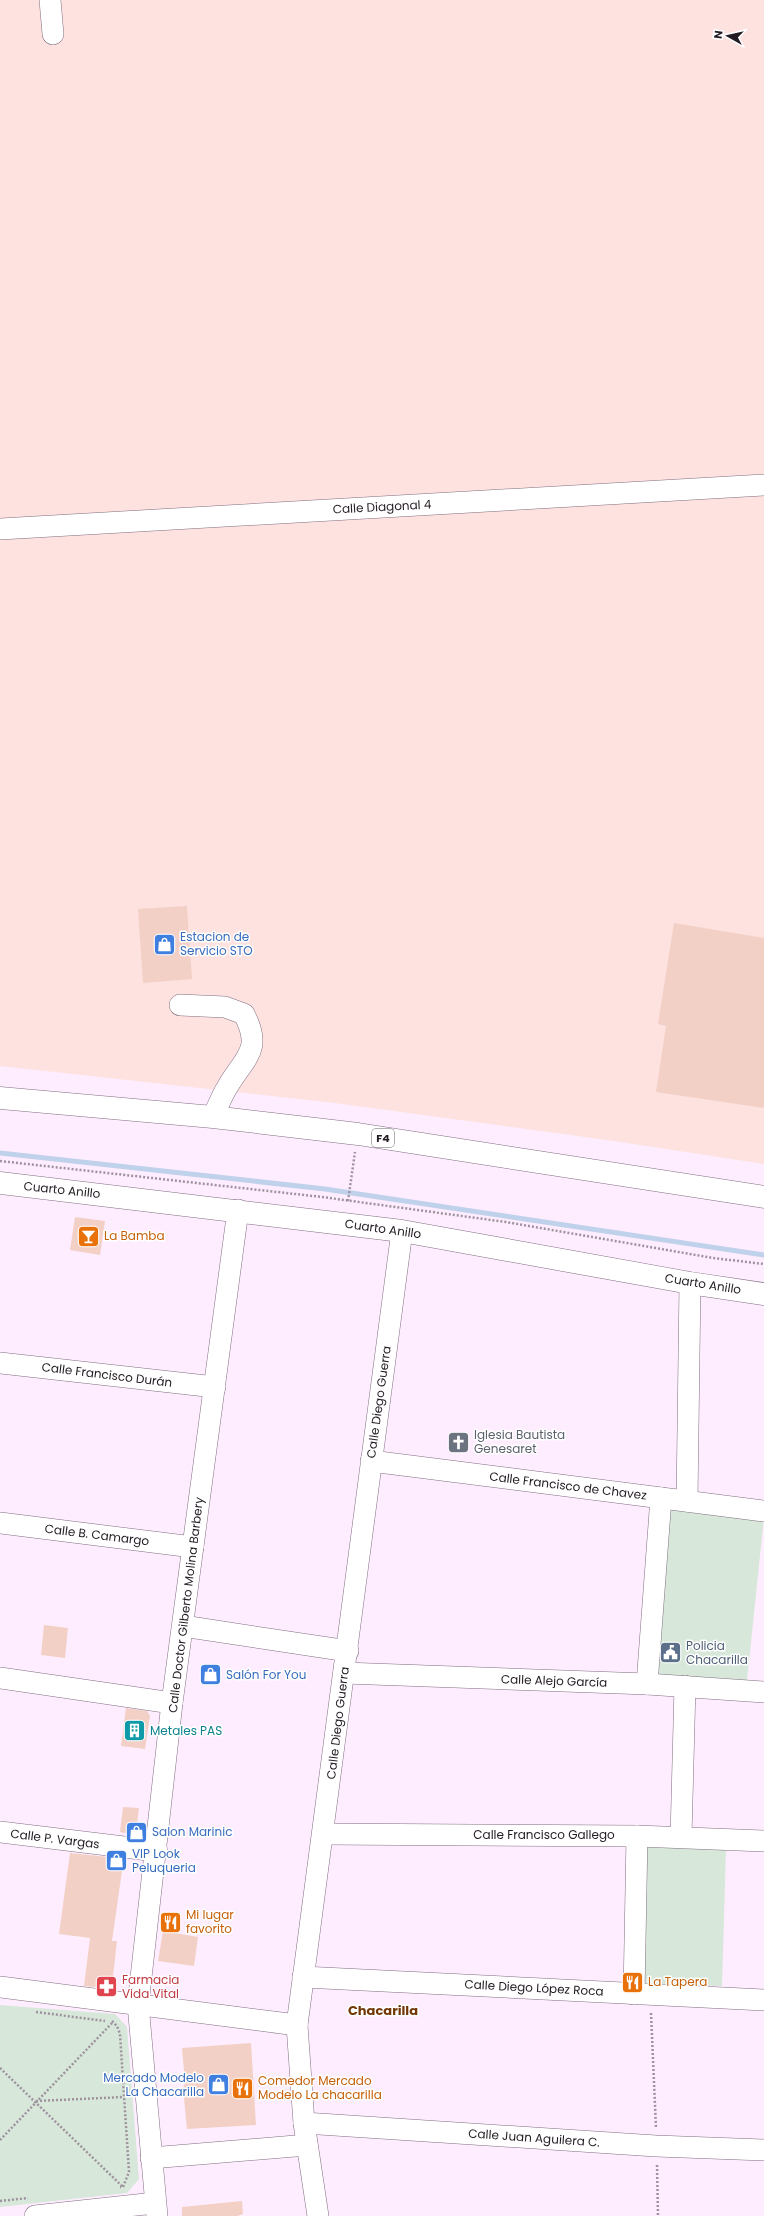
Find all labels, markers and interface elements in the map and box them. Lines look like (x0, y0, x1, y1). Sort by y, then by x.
north arrow (708, 16, 748, 56)
text: N (710, 29, 727, 40)
street label: Calle Diagonal 4 (332, 495, 432, 518)
place label: Estacion de Servicio STO (180, 928, 253, 959)
shop icon: Estacion de Servicio STO (152, 931, 178, 957)
road number: F4 (372, 1129, 394, 1147)
street label: Cuarto Anillo (23, 1177, 102, 1202)
street label: Cuarto Anillo (344, 1215, 423, 1242)
bar icon: La Bamba (75, 1223, 101, 1249)
place label: La Bamba (104, 1227, 165, 1244)
street label: Cuarto Anillo (664, 1269, 743, 1298)
street label: Calle Diego Guerra (362, 1345, 395, 1459)
street label: Calle Francisco Durán (41, 1358, 173, 1391)
place label: Iglesia Bautista Genesaret (474, 1426, 565, 1457)
church icon: Iglesia Bautista Genesaret (446, 1429, 472, 1455)
street label: Calle Francisco de Chavez (488, 1467, 648, 1504)
street label: Calle Doctor Gilberto Molina Barbery (164, 1496, 207, 1714)
street label: Calle B. Camargo (44, 1520, 151, 1549)
place label: Policia Chacarilla (686, 1637, 748, 1668)
public building icon: Policia Chacarilla (657, 1640, 683, 1666)
shop icon: Salón For You (197, 1662, 223, 1688)
place label: Salón For You (226, 1666, 306, 1683)
street label: Calle Diego Guerra (322, 1666, 353, 1780)
street label: Calle Alejo García (500, 1670, 608, 1691)
building icon: Metales PAS (122, 1718, 148, 1744)
place label: Metales PAS (150, 1722, 222, 1739)
shop icon: Salon Marinic (123, 1819, 149, 1845)
place label: Salon Marinic (152, 1823, 232, 1840)
street label: Calle P. Vargas (9, 1825, 101, 1852)
street label: Calle Francisco Gallego (473, 1826, 615, 1843)
place label: VIP Look Peluqueria (132, 1845, 196, 1876)
shop icon: VIP Look Peluqueria (103, 1848, 129, 1874)
place label: Mi lugar favorito (186, 1906, 234, 1937)
restaurant icon: Mi lugar favorito (158, 1909, 184, 1935)
restaurant icon: La Tapera (620, 1969, 646, 1995)
place label: Farmacia Vida Vital (122, 1971, 179, 2002)
place label: La Tapera (648, 1973, 707, 1990)
pharmacy icon: Farmacia Vida Vital (93, 1974, 119, 2000)
street label: Calle Diego López Roca (464, 1975, 604, 2000)
district label: Chacarilla (348, 2001, 418, 2020)
place label: Mercado Modelo La Chacarilla (103, 2069, 204, 2100)
shop icon: Mercado Modelo La Chacarilla (206, 2072, 232, 2098)
place label: Comedor Mercado Modelo La chacarilla (258, 2072, 382, 2103)
restaurant icon: Comedor Mercado Modelo La chacarilla (230, 2075, 256, 2101)
street label: Calle Juan Aguilera C. (468, 2124, 600, 2151)

